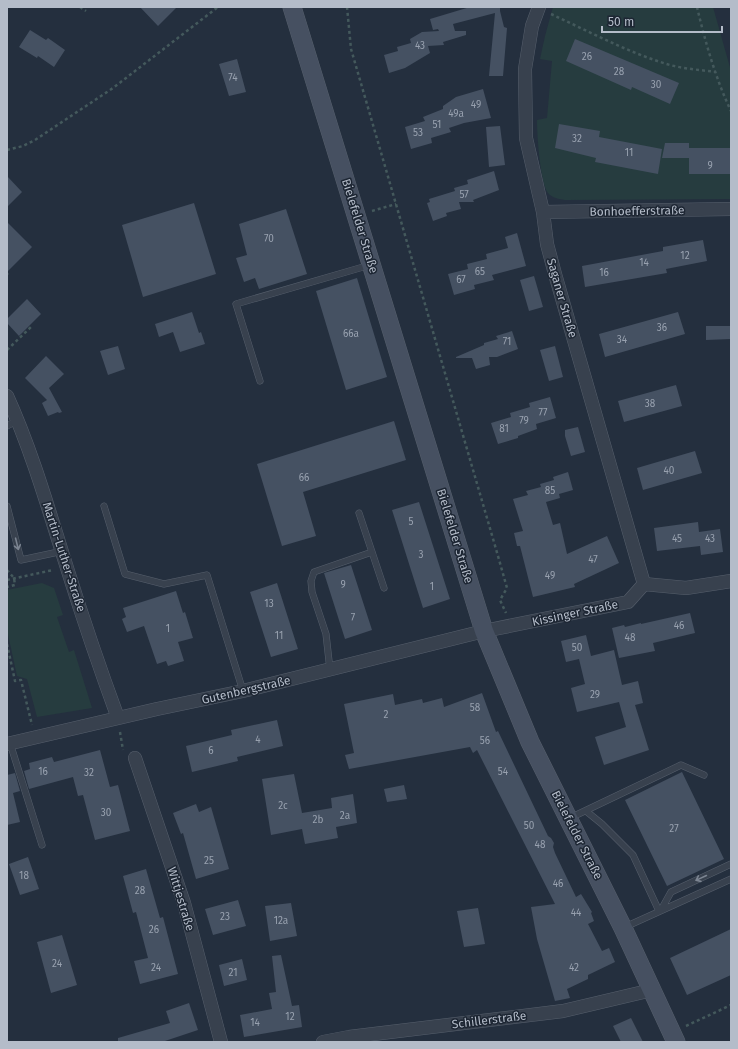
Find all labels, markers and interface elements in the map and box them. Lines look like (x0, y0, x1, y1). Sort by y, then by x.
scale bar (602, 8, 722, 34)
text: 50 m (608, 15, 634, 29)
house number: 43 (415, 40, 425, 52)
house number: 26 (582, 51, 592, 63)
house number: 28 (614, 66, 625, 78)
house number: 74 (228, 72, 238, 84)
house number: 30 (651, 79, 662, 91)
house number: 49 (471, 99, 481, 111)
house number: 49a (448, 108, 464, 120)
house number: 51 (433, 119, 441, 131)
house number: 53 (413, 127, 423, 139)
house number: 32 (572, 133, 582, 145)
house number: 11 (625, 147, 633, 159)
house number: 9 (707, 160, 713, 172)
street label: Bielefelder Straße (339, 177, 381, 275)
house number: 57 (459, 189, 469, 201)
street label: Bonhoefferstraße (589, 203, 685, 219)
house number: 70 (264, 233, 274, 245)
house number: 12 (680, 250, 690, 262)
street label: Saganer Straße (544, 257, 580, 339)
house number: 14 (639, 257, 650, 269)
house number: 65 (475, 266, 485, 278)
house number: 16 (599, 267, 609, 279)
house number: 67 (456, 274, 466, 286)
house number: 36 (657, 322, 667, 334)
house number: 66a (343, 328, 359, 340)
house number: 34 (617, 334, 628, 346)
house number: 71 (503, 336, 511, 348)
house number: 38 (645, 398, 656, 410)
house number: 77 (539, 407, 548, 419)
house number: 79 (519, 415, 529, 427)
house number: 81 (499, 423, 509, 435)
house number: 40 (664, 465, 675, 477)
house number: 66 (299, 472, 309, 484)
house number: 85 (545, 485, 555, 497)
street label: Bielefelder Straße (434, 487, 476, 585)
street label: Martin-Luther-Straße (40, 500, 88, 614)
house number: 5 (408, 516, 414, 528)
house number: 45 (672, 533, 682, 545)
house number: 43 (705, 533, 715, 545)
one-way arrow (14, 537, 21, 550)
house number: 3 (419, 549, 424, 561)
house number: 47 (588, 554, 598, 566)
house number: 49 (545, 570, 555, 582)
house number: 9 (340, 579, 346, 591)
house number: 1 (430, 581, 434, 593)
street label: Kissinger Straße (531, 597, 619, 629)
house number: 13 (264, 598, 274, 610)
house number: 7 (351, 612, 356, 624)
house number: 46 (674, 620, 684, 632)
house number: 1 (166, 623, 170, 635)
house number: 11 (275, 630, 283, 642)
house number: 48 (625, 632, 636, 644)
house number: 50 (572, 642, 583, 654)
street label: Gutenbergstraße (200, 673, 292, 707)
house number: 29 (590, 689, 600, 701)
house number: 58 (470, 702, 481, 714)
house number: 2 (384, 709, 389, 721)
house number: 4 (255, 734, 261, 746)
house number: 56 (480, 735, 490, 747)
house number: 6 (208, 745, 214, 757)
house number: 16 (38, 766, 48, 778)
house number: 54 (498, 766, 509, 778)
house number: 32 (84, 767, 94, 779)
street label: Bielefelder Straße (549, 788, 605, 882)
house number: 2c (278, 800, 288, 812)
house number: 30 (101, 807, 112, 819)
house number: 2a (340, 810, 350, 822)
house number: 2b (313, 814, 324, 826)
house number: 50 (524, 820, 535, 832)
house number: 27 (669, 823, 679, 835)
house number: 48 (535, 839, 546, 851)
house number: 25 (204, 855, 214, 867)
street label: Wittjestraße (165, 865, 197, 933)
house number: 18 (19, 870, 29, 882)
one-way arrow (695, 875, 707, 882)
house number: 46 (553, 878, 563, 890)
house number: 28 (135, 885, 146, 897)
house number: 44 (571, 907, 582, 919)
house number: 23 (220, 911, 230, 923)
house number: 12a (274, 915, 288, 927)
house number: 26 (149, 924, 159, 936)
house number: 24 (52, 958, 63, 970)
house number: 24 (151, 962, 162, 974)
house number: 42 (569, 962, 579, 974)
house number: 21 (228, 967, 238, 979)
street label: Schillerstraße (451, 1008, 527, 1032)
house number: 12 (285, 1011, 295, 1023)
house number: 14 (250, 1017, 261, 1029)

